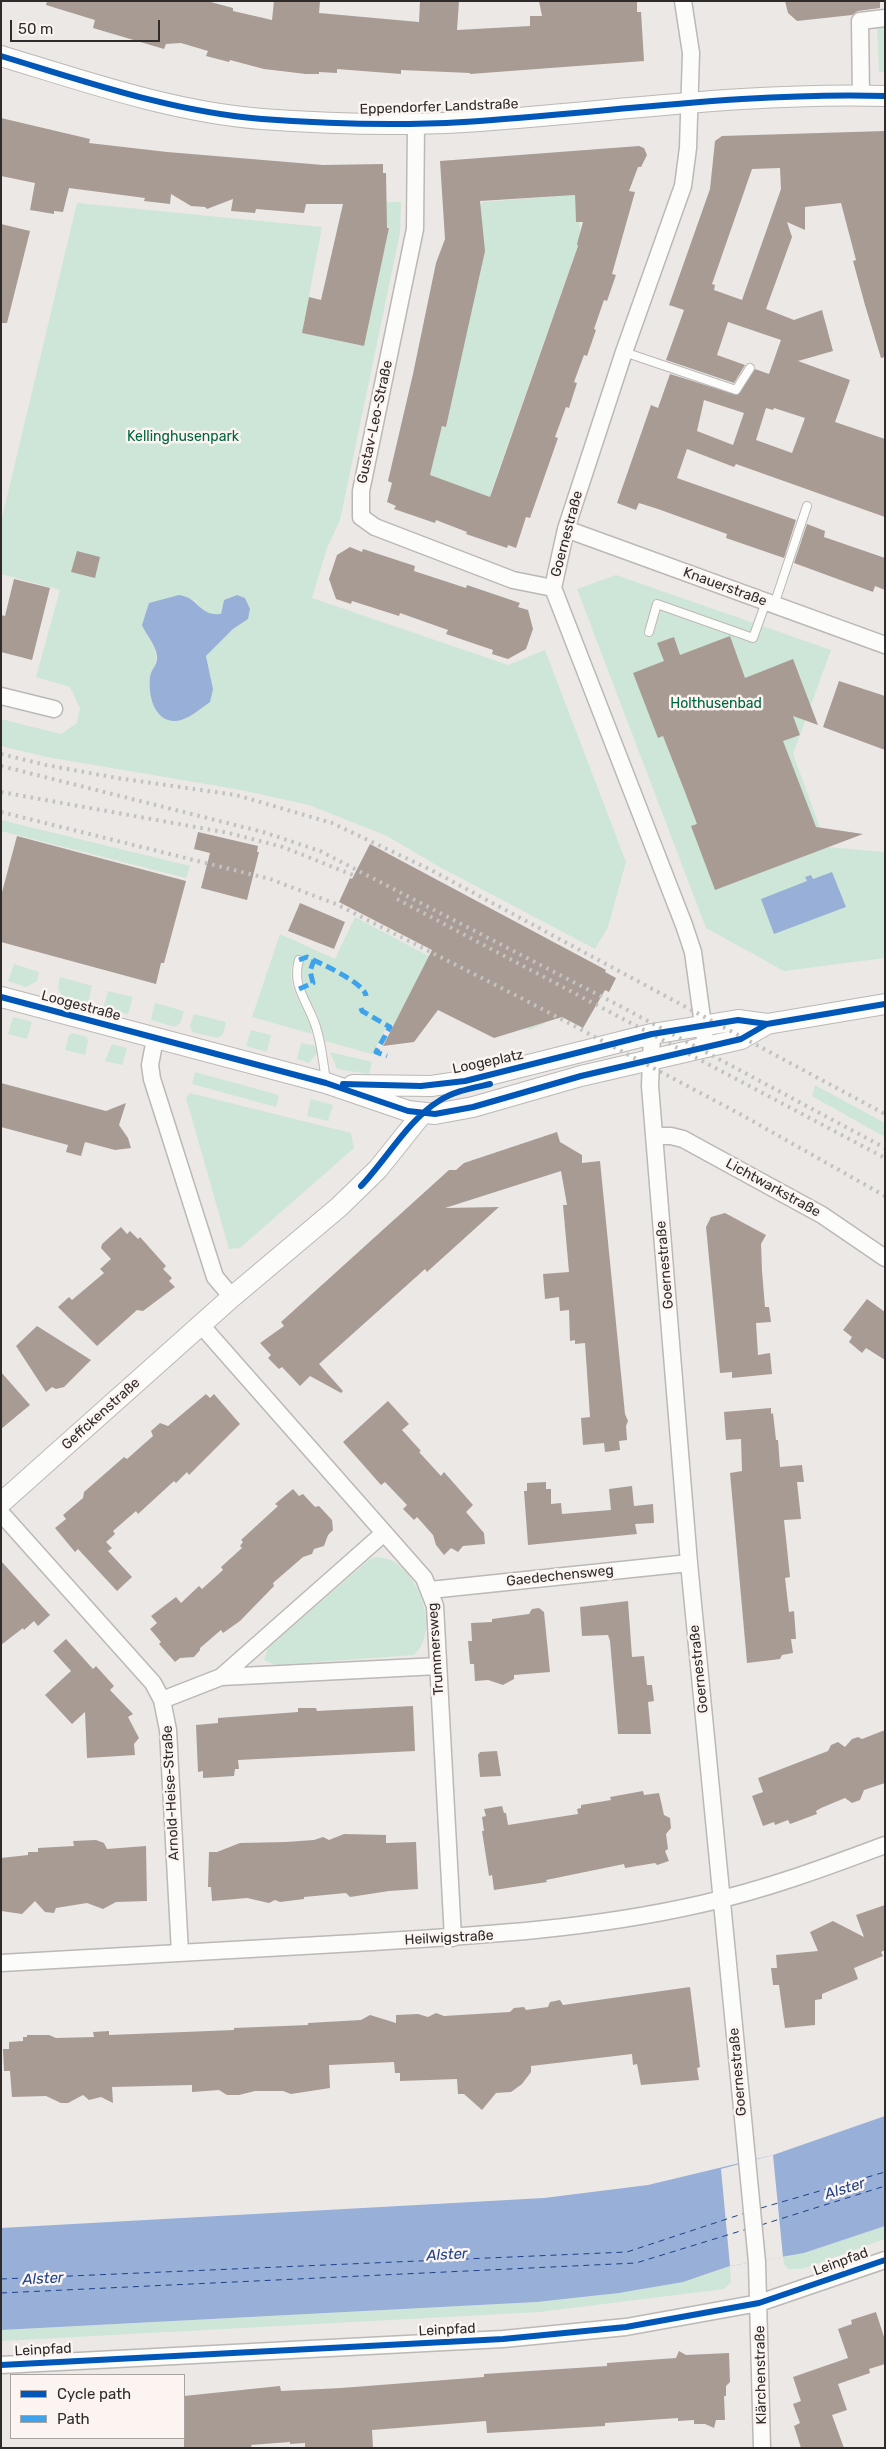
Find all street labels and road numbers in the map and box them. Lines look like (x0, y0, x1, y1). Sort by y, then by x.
street label: Eppendorfer Landstraße (359, 96, 519, 118)
street label: Gustav-Leo-Straße (354, 359, 396, 485)
street label: Goernestraße (547, 489, 587, 579)
street label: Knauerstraße (681, 564, 769, 610)
street label: Loogestraße (39, 987, 123, 1025)
street label: Loogeplatz (451, 1046, 525, 1078)
street label: Lichtwarkstraße (723, 1155, 823, 1221)
street label: Goernestraße (653, 1220, 677, 1310)
street label: Geffckenstraße (58, 1375, 144, 1453)
street label: Gaedechensweg (505, 1562, 615, 1590)
street label: Trummersweg (424, 1602, 448, 1696)
street label: Goernestraße (686, 1624, 712, 1714)
street label: Arnold-Heise-Straße (159, 1725, 183, 1861)
street label: Heilwigstraße (404, 1927, 494, 1949)
street label: Goernestraße (726, 2027, 750, 2117)
street label: Leinpfad (811, 2244, 871, 2280)
street label: Leinpfad (418, 2320, 476, 2340)
street label: Klärchenstraße (752, 2325, 770, 2425)
street label: Leinpfad (14, 2340, 72, 2360)

